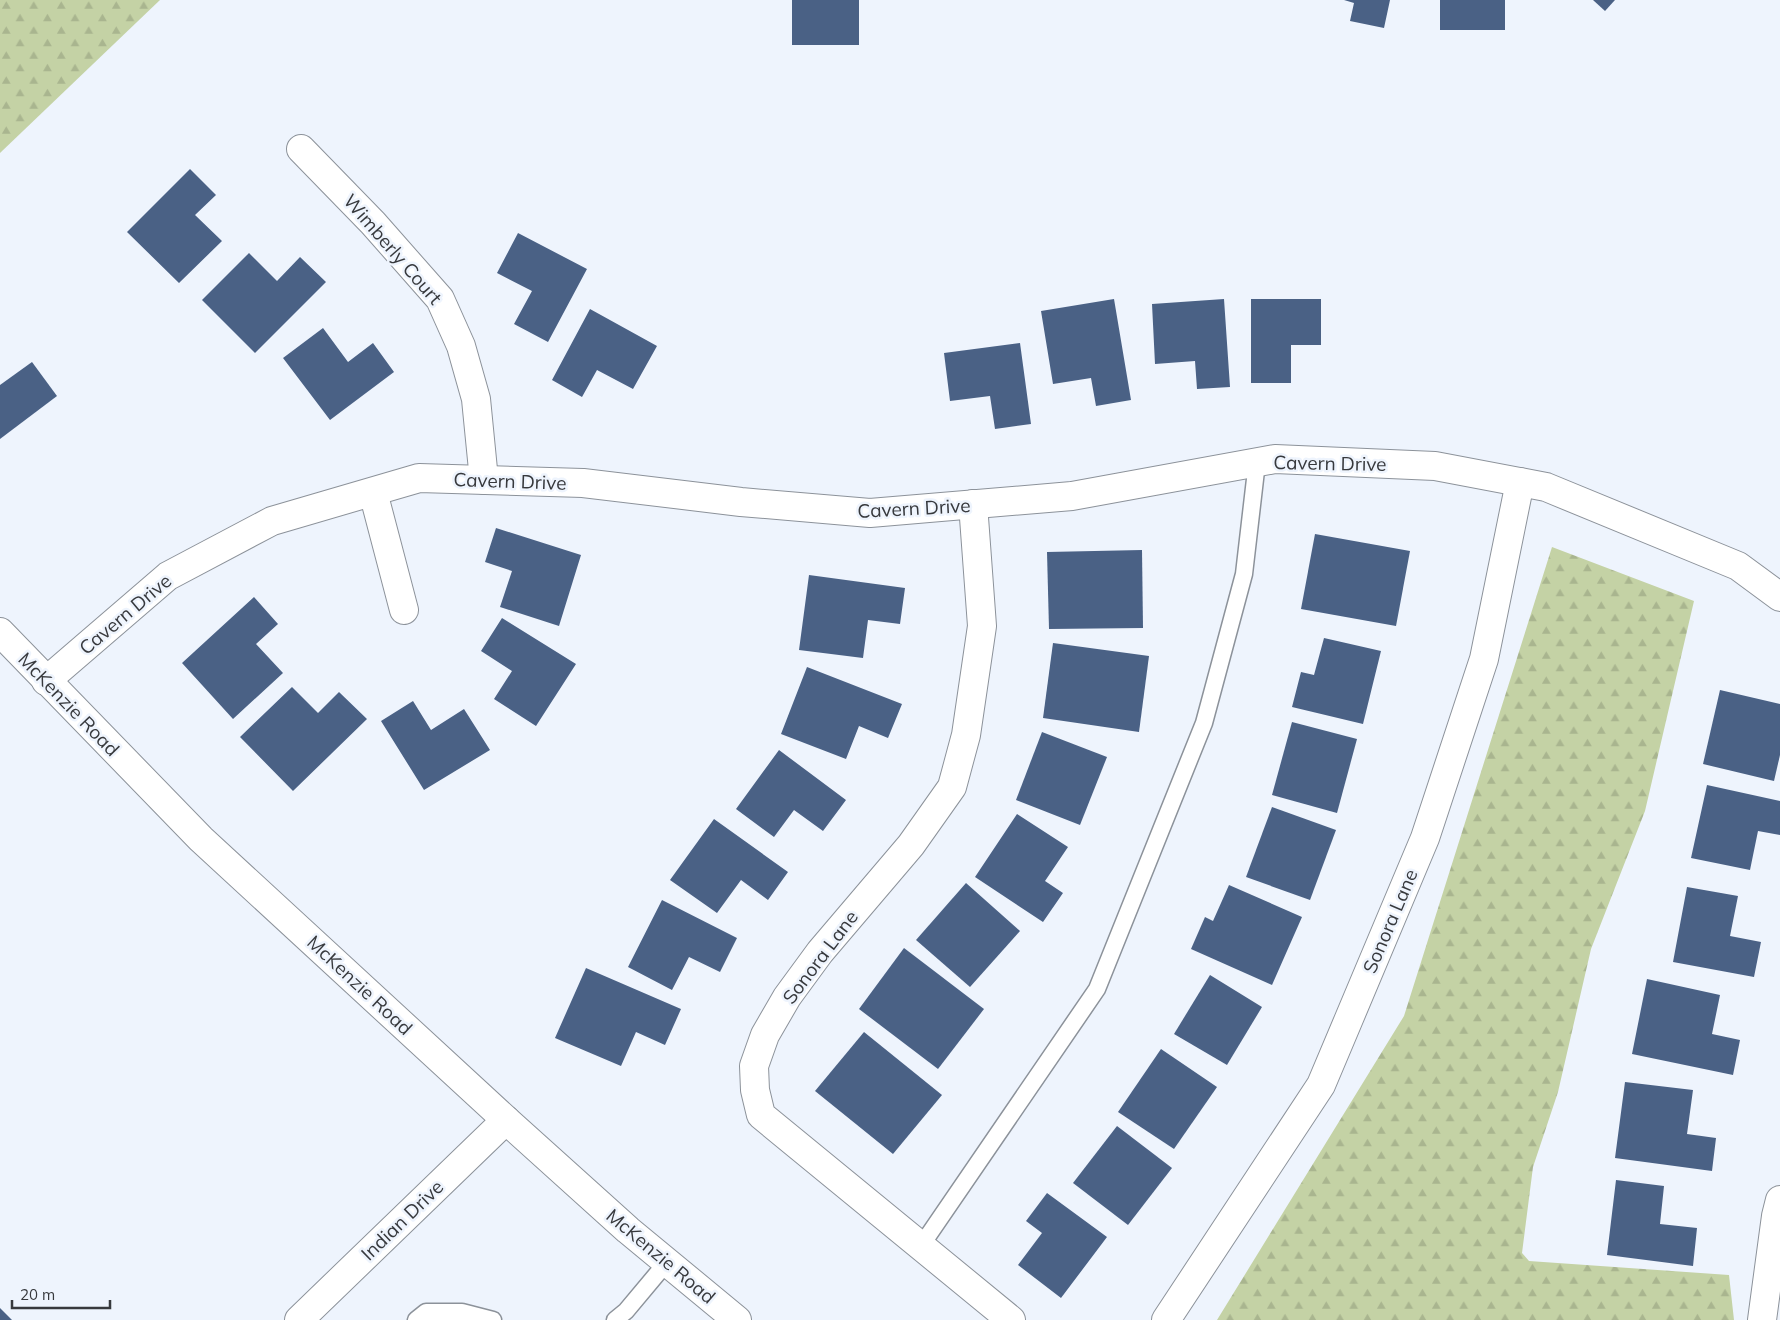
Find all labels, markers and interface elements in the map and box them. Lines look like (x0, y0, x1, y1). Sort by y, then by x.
street label: Wimberly Court (338, 189, 448, 309)
street label: Cavern Drive (1273, 450, 1387, 476)
street label: Cavern Drive (453, 467, 567, 495)
street label: Cavern Drive (857, 493, 971, 523)
street label: Cavern Drive (74, 568, 176, 660)
street label: McKenzie Road (13, 647, 125, 761)
street label: Sonora Lane (1357, 865, 1423, 977)
street label: Sonora Lane (777, 905, 863, 1009)
street label: McKenzie Road (302, 930, 418, 1040)
street label: Indian Drive (356, 1175, 448, 1265)
street label: McKenzie Road (601, 1203, 721, 1309)
scale bar (12, 1278, 110, 1310)
text: 20 m (20, 1285, 55, 1304)

